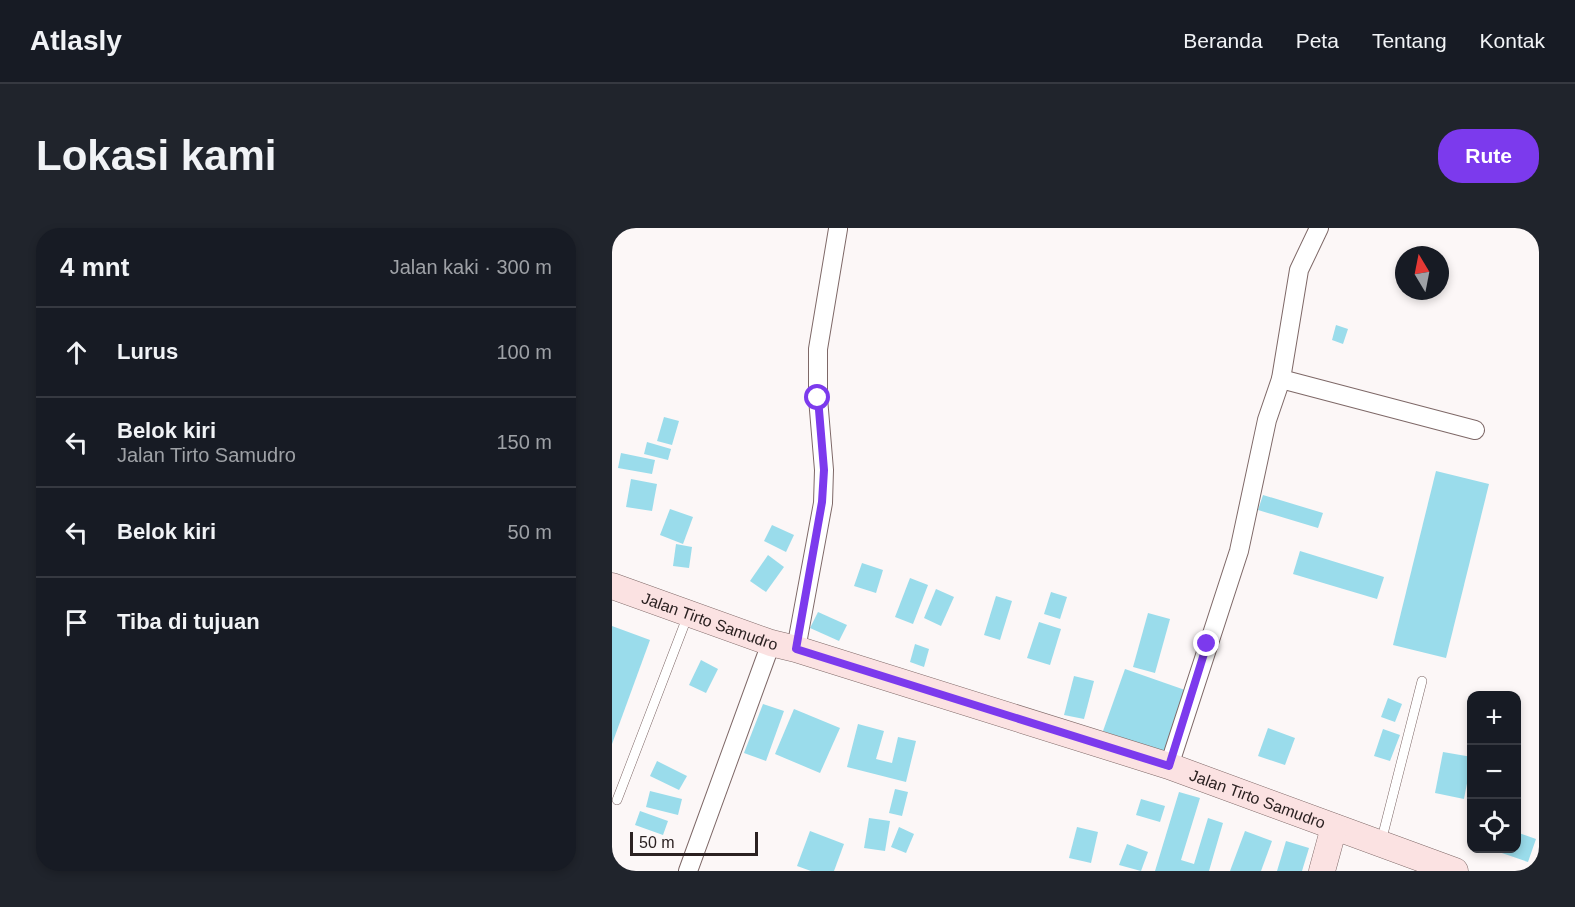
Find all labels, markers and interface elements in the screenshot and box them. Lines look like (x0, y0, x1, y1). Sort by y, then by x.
text: Atlasly (30, 25, 122, 56)
text: Beranda (1183, 29, 1263, 52)
text: Peta (1296, 29, 1339, 52)
text: Tentang (1372, 29, 1447, 52)
text: Kontak (1480, 29, 1545, 52)
button: Rute (1438, 129, 1539, 183)
text: Lokasi kami (36, 132, 276, 179)
north arrow (1395, 246, 1449, 300)
text: 4 mnt (60, 252, 129, 282)
text: Jalan kaki · 300 m (390, 256, 552, 278)
icon: ahead (60, 336, 93, 369)
text: Lurus (117, 339, 178, 364)
text: 100 m (496, 341, 552, 363)
route start (804, 384, 830, 410)
text: Belok kiri (117, 418, 216, 443)
icon: left (60, 426, 93, 459)
text: 150 m (496, 431, 552, 453)
text: Jalan Tirto Samudro (117, 444, 296, 466)
icon: left (60, 516, 93, 549)
text: Belok kiri (117, 519, 216, 544)
text: 50 m (508, 521, 552, 543)
street label: Jalan Tirto Samudro (640, 589, 780, 653)
icon: arrive (60, 606, 93, 639)
text: Tiba di tujuan (117, 609, 260, 634)
route end (1193, 630, 1219, 656)
map controls (1467, 691, 1521, 853)
button: + (1467, 691, 1521, 745)
button: − (1467, 745, 1521, 799)
street label: Jalan Tirto Samudro (1187, 766, 1328, 831)
button: locate (1467, 799, 1521, 853)
scale bar (630, 829, 758, 856)
text: 50 m (639, 834, 675, 851)

